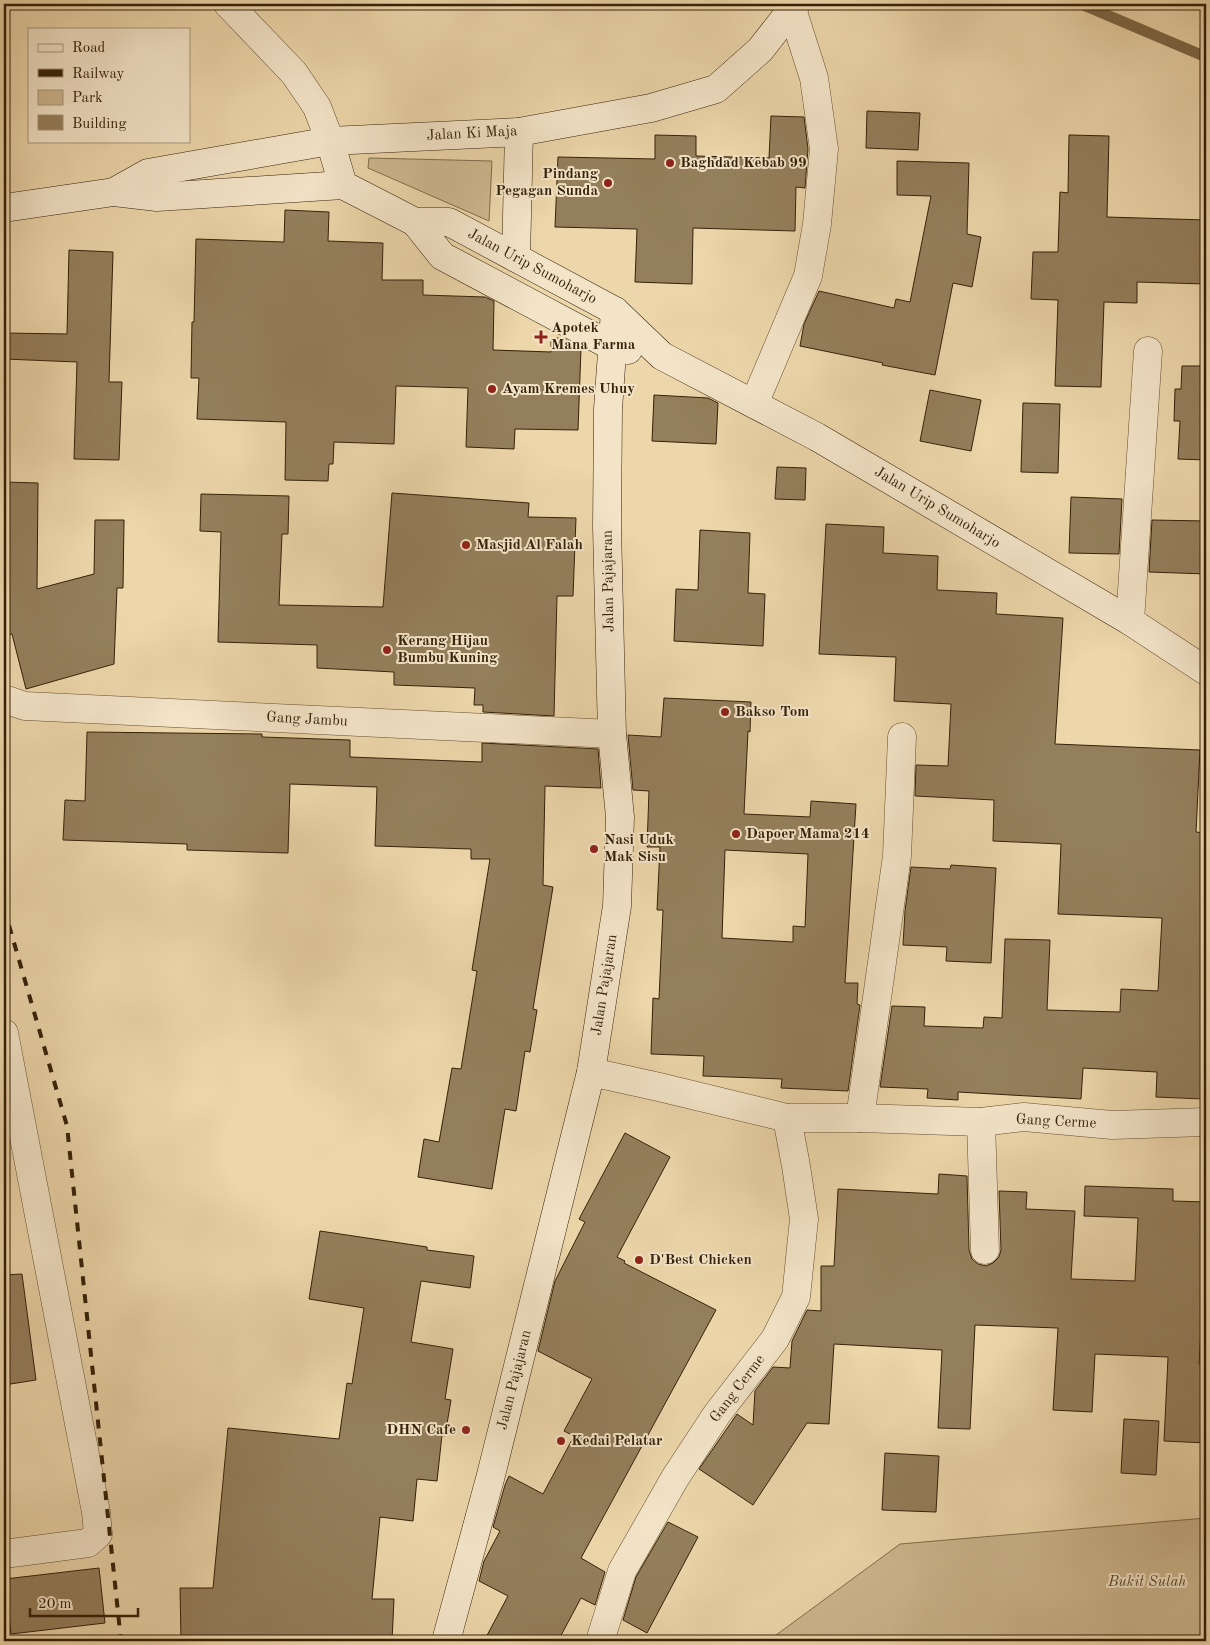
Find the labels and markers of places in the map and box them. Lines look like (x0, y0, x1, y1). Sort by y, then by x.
place label: Baghdad Kebab 99 (680, 156, 807, 171)
marker: Baghdad Kebab 99 (664, 157, 676, 169)
place label: Pindang Pegagan Sunda (495, 167, 599, 199)
marker: Pindang Pegagan Sunda (602, 177, 614, 189)
place label: Apotek Mana Farma (551, 321, 636, 353)
marker: Apotek Mana Farma (535, 331, 547, 343)
place label: Ayam Kremes Uhuy (502, 382, 635, 397)
marker: Ayam Kremes Uhuy (486, 383, 498, 395)
place label: Masjid Al Falah (476, 538, 583, 553)
marker: Masjid Al Falah (460, 539, 472, 551)
place label: Kerang Hijau Bumbu Kuning (397, 634, 498, 666)
marker: Kerang Hijau Bumbu Kuning (381, 644, 393, 656)
place label: Bakso Tom (735, 705, 809, 720)
marker: Bakso Tom (719, 706, 731, 718)
place label: Dapoer Mama 214 (746, 827, 870, 842)
marker: Dapoer Mama 214 (730, 828, 742, 840)
place label: Nasi Uduk Mak Sisu (604, 833, 674, 865)
marker: Nasi Uduk Mak Sisu (588, 843, 600, 855)
place label: D'Best Chicken (649, 1253, 752, 1268)
marker: D'Best Chicken (633, 1254, 645, 1266)
place label: DHN Cafe (386, 1423, 456, 1438)
marker: DHN Cafe (460, 1424, 472, 1436)
place label: Kedai Pelatar (571, 1434, 663, 1449)
marker: Kedai Pelatar (555, 1435, 567, 1447)

